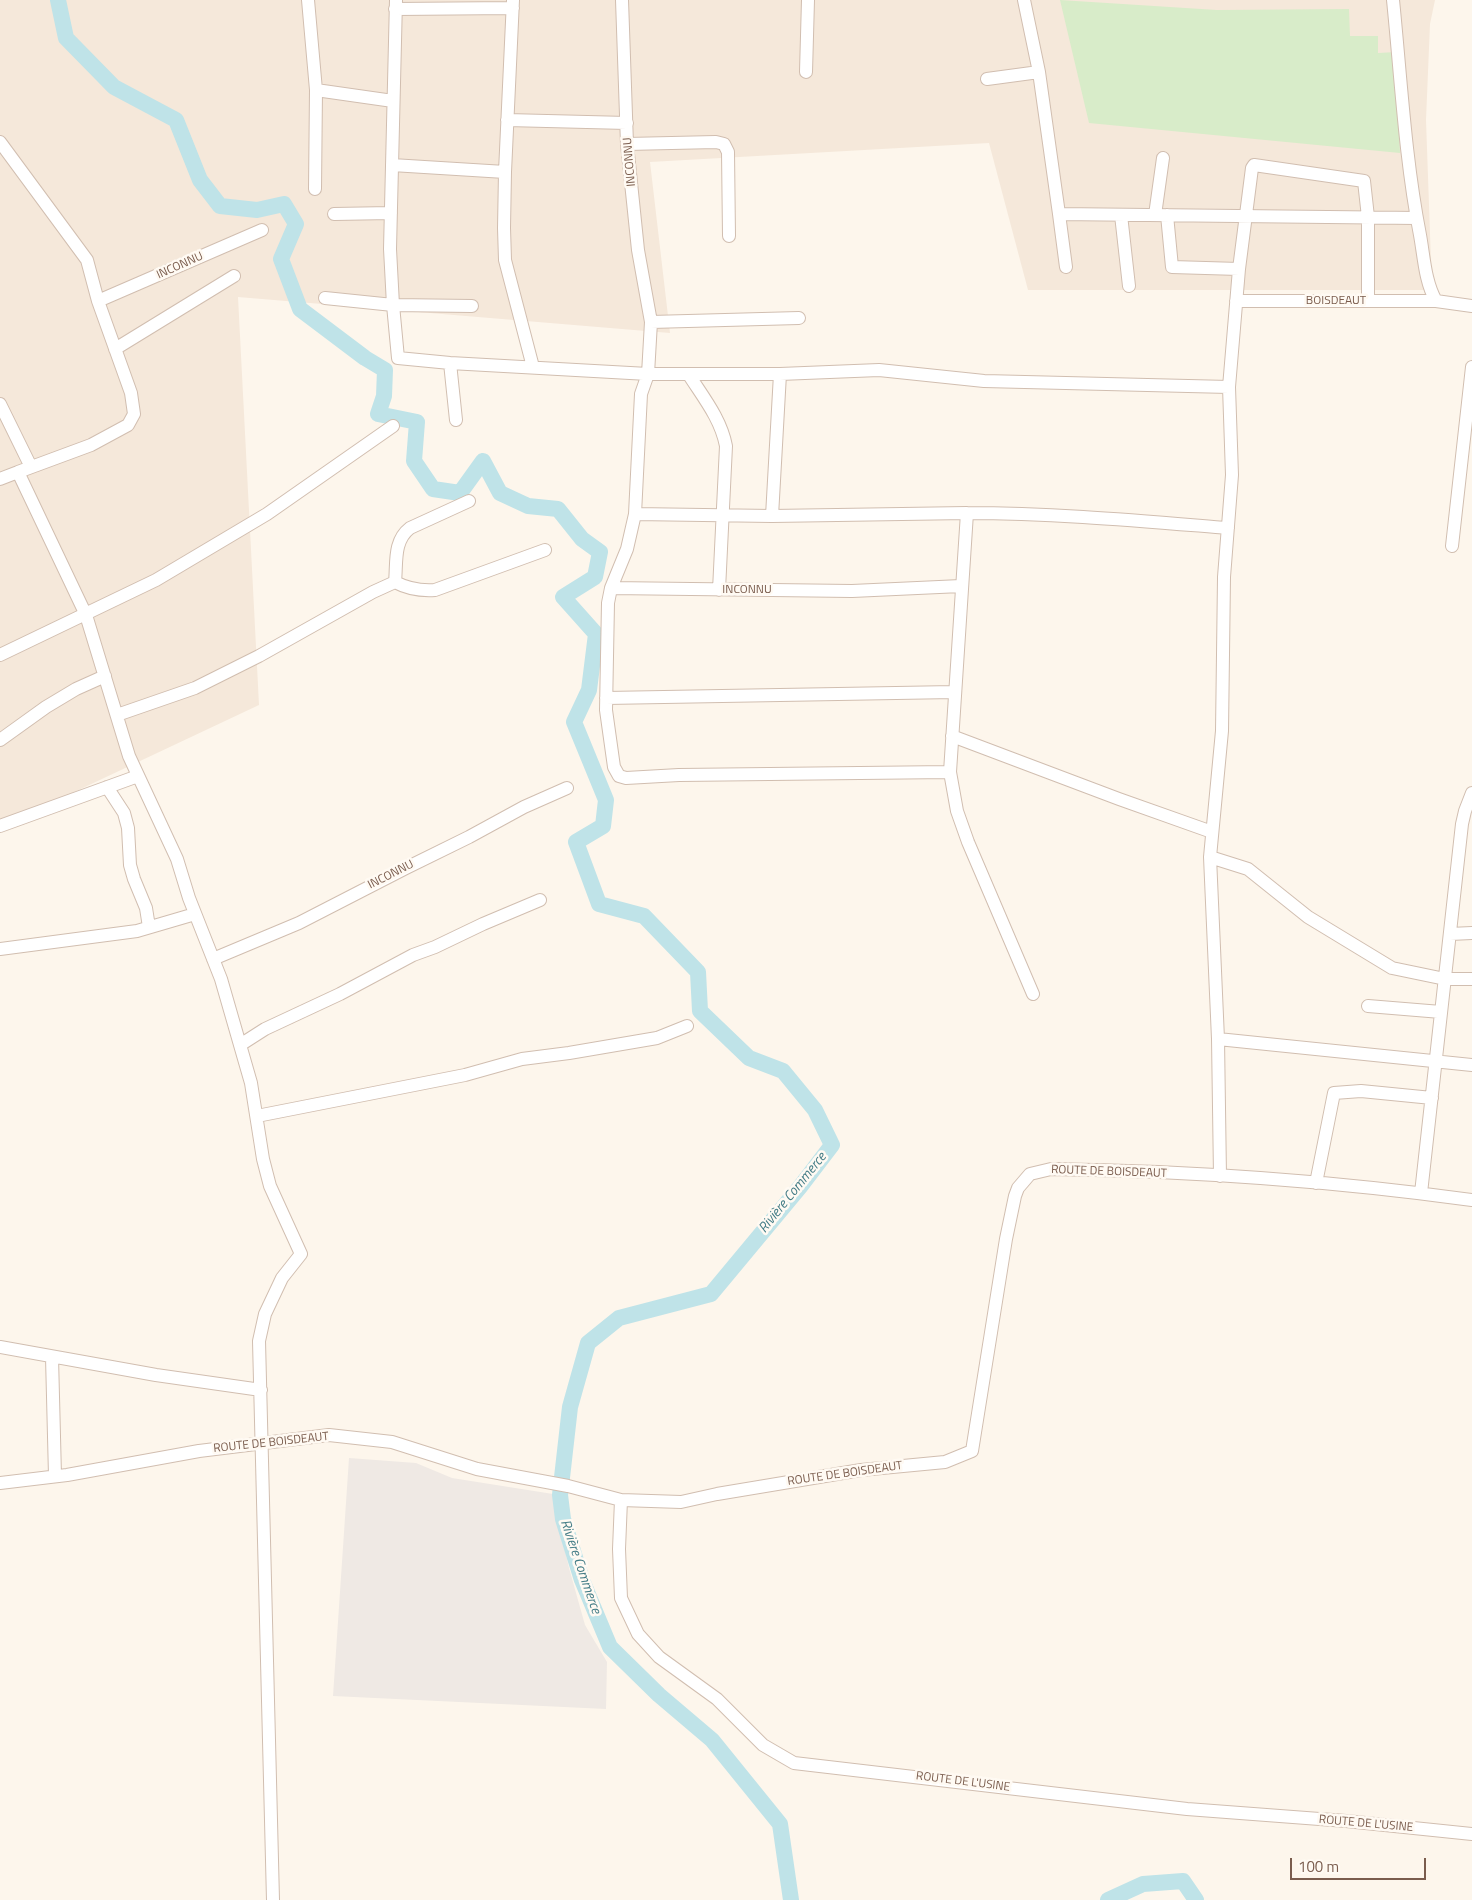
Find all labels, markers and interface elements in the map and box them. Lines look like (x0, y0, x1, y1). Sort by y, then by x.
street label: INCONNU (621, 137, 639, 187)
street label: INCONNU (155, 249, 205, 283)
street label: BOISDEAUT (1306, 294, 1366, 308)
street label: INCONNU (722, 583, 772, 597)
street label: INCONNU (366, 857, 416, 893)
water label: Rivière Commerce (755, 1149, 831, 1237)
street label: ROUTE DE BOISDEAUT (1051, 1163, 1167, 1181)
street label: ROUTE DE BOISDEAUT (213, 1430, 329, 1456)
street label: ROUTE DE BOISDEAUT (787, 1459, 903, 1489)
water label: Rivière Commerce (556, 1518, 604, 1616)
street label: ROUTE DE L'USINE (915, 1769, 1011, 1795)
street label: ROUTE DE L'USINE (1318, 1813, 1414, 1835)
scale bar (1292, 1848, 1428, 1880)
text: 100 m (1298, 1855, 1339, 1878)

